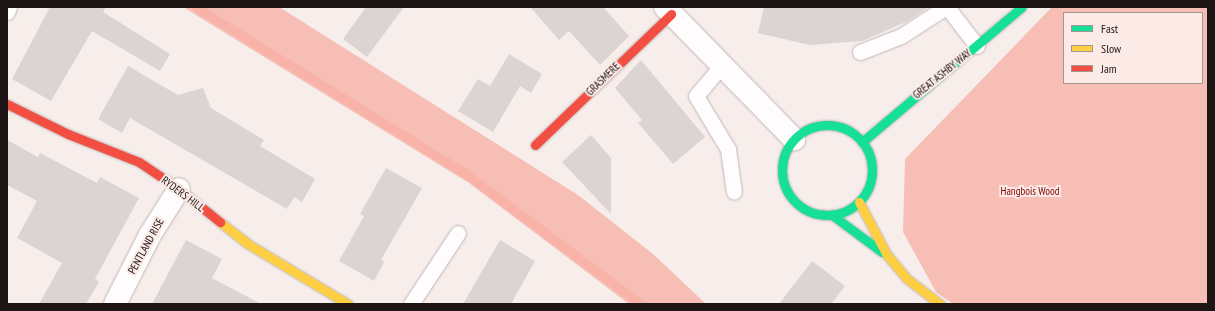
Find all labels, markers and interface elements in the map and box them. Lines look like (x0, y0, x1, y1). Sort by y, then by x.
legend (1063, 12, 1203, 84)
text: Fast (1101, 21, 1118, 36)
text: Slow (1101, 41, 1121, 56)
street label: GREAT ASHBY WAY (910, 46, 974, 102)
street label: GRASMERE (583, 60, 623, 98)
text: Jam (1101, 61, 1117, 76)
street label: RYDERS HILL (159, 174, 207, 214)
park label: Hangbois Wood (1000, 184, 1060, 198)
street label: PENTLAND RISE (125, 216, 167, 276)

